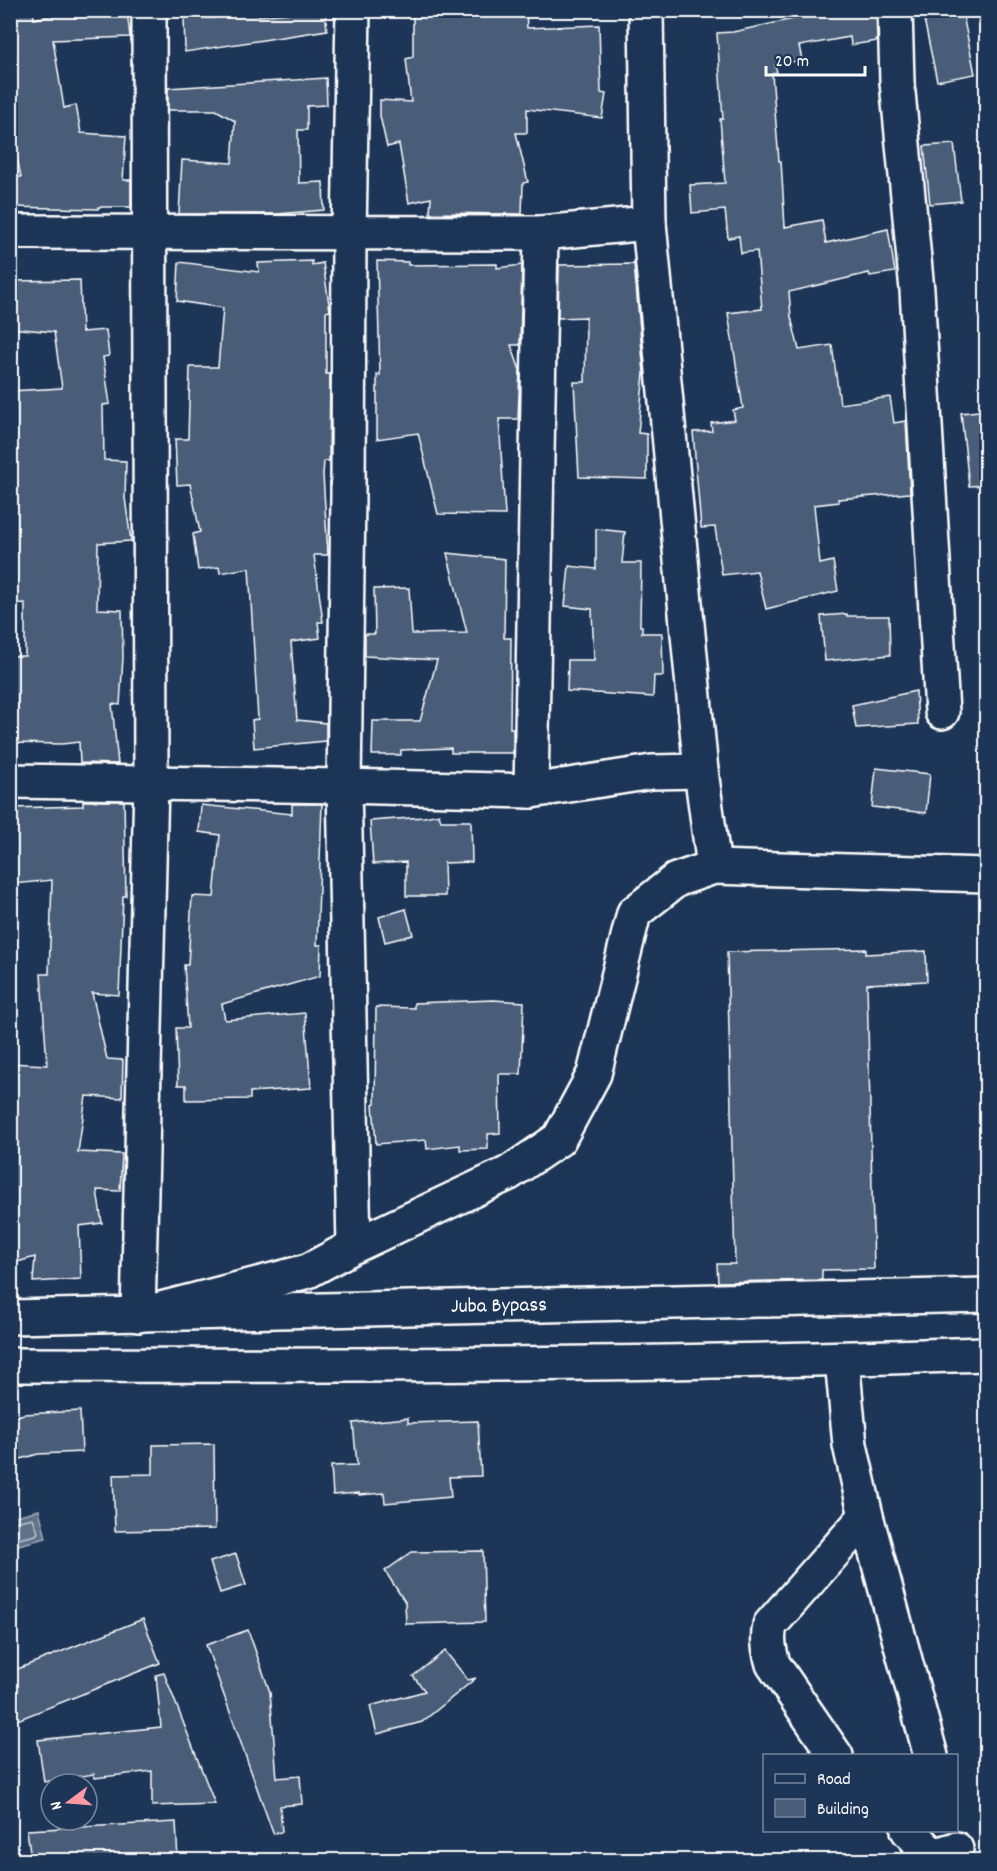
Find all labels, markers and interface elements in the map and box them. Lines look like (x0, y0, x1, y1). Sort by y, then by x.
scale bar (766, 39, 865, 77)
text: 20 m (775, 50, 809, 75)
street label: Juba Bypass (451, 1291, 547, 1323)
legend (763, 1754, 958, 1832)
text: Road (817, 1768, 851, 1793)
north arrow (39, 1772, 99, 1832)
text: N (45, 1798, 69, 1812)
text: Building (817, 1798, 869, 1823)

